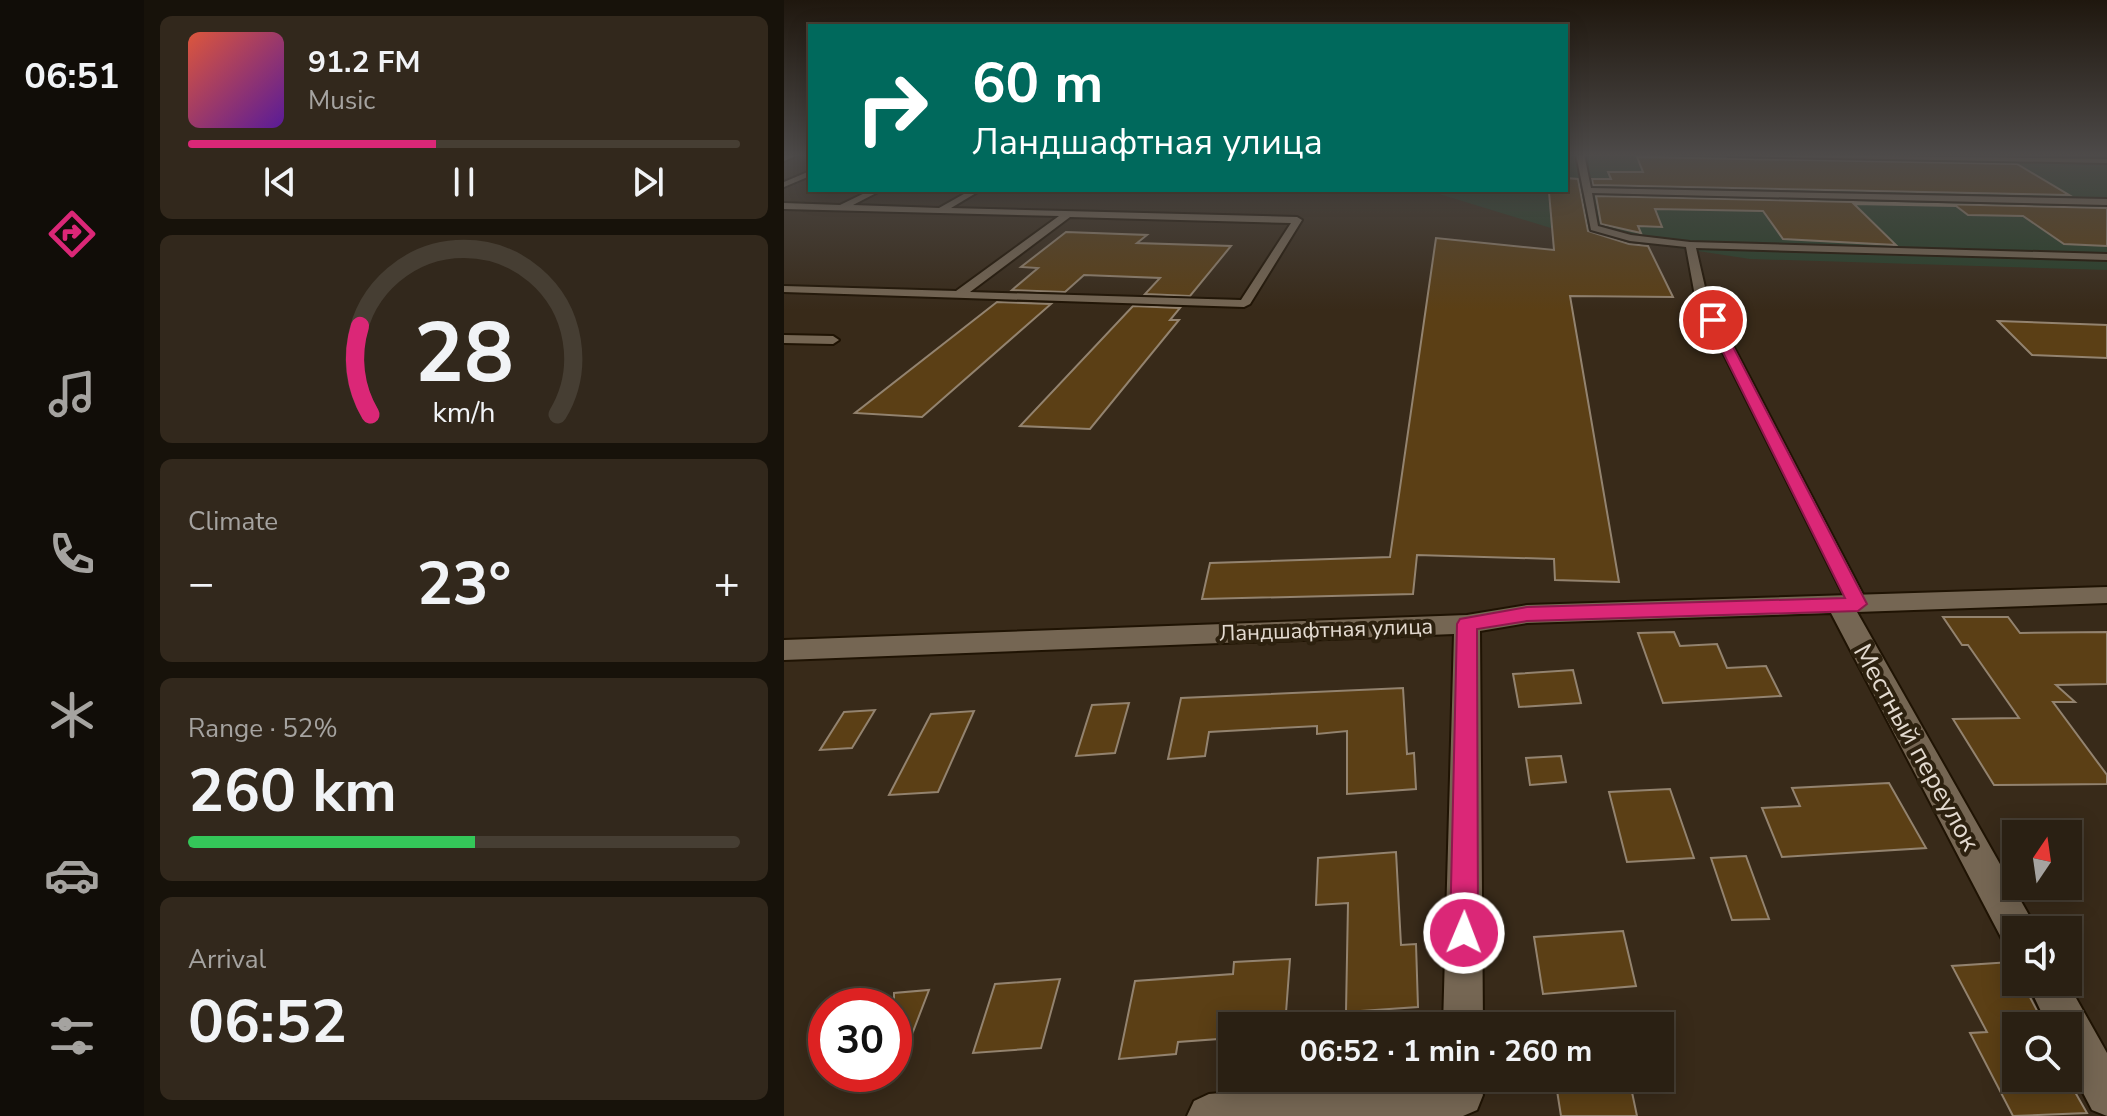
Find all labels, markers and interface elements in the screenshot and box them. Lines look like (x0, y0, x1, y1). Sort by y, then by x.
text: 91.2 FM (308, 42, 420, 83)
text: 60 m (972, 45, 1103, 122)
text: 06:51 (24, 52, 120, 101)
icon: right (840, 56, 944, 160)
text: Music (308, 83, 375, 118)
text: Ландшафтная улица (972, 118, 1323, 167)
icon: previous (258, 160, 302, 204)
icon: pause (442, 160, 486, 204)
icon: next (626, 160, 670, 204)
icon: directions (44, 206, 100, 262)
pin (1679, 286, 1747, 354)
text: 28 (414, 297, 514, 410)
icon: arrive (1691, 298, 1735, 342)
icon: music (44, 366, 100, 422)
text: km/h (433, 393, 495, 432)
text: Climate (188, 504, 278, 539)
icon: phone (44, 526, 100, 582)
text: 23° (417, 543, 511, 625)
text: − (188, 554, 214, 614)
text: + (714, 554, 740, 614)
street label: Ландшафтная улица (1218, 611, 1434, 649)
street label: Местный переулок (1845, 638, 1988, 857)
icon: climate (44, 687, 100, 743)
text: Range · 52% (188, 711, 338, 746)
text: 260 km (188, 750, 397, 832)
north arrow (2002, 820, 2082, 900)
map controls (2002, 820, 2082, 1092)
icon: car (44, 847, 100, 903)
position arrow (1422, 891, 1506, 975)
button: sound (2002, 916, 2082, 996)
text: Arrival (188, 942, 266, 977)
text: 06:52 (188, 981, 347, 1063)
speed limit sign: 30 (808, 988, 912, 1092)
icon: filters (44, 1008, 100, 1064)
button: search (2002, 1012, 2082, 1092)
text: 06:52 · 1 min · 260 m (1300, 1031, 1592, 1072)

